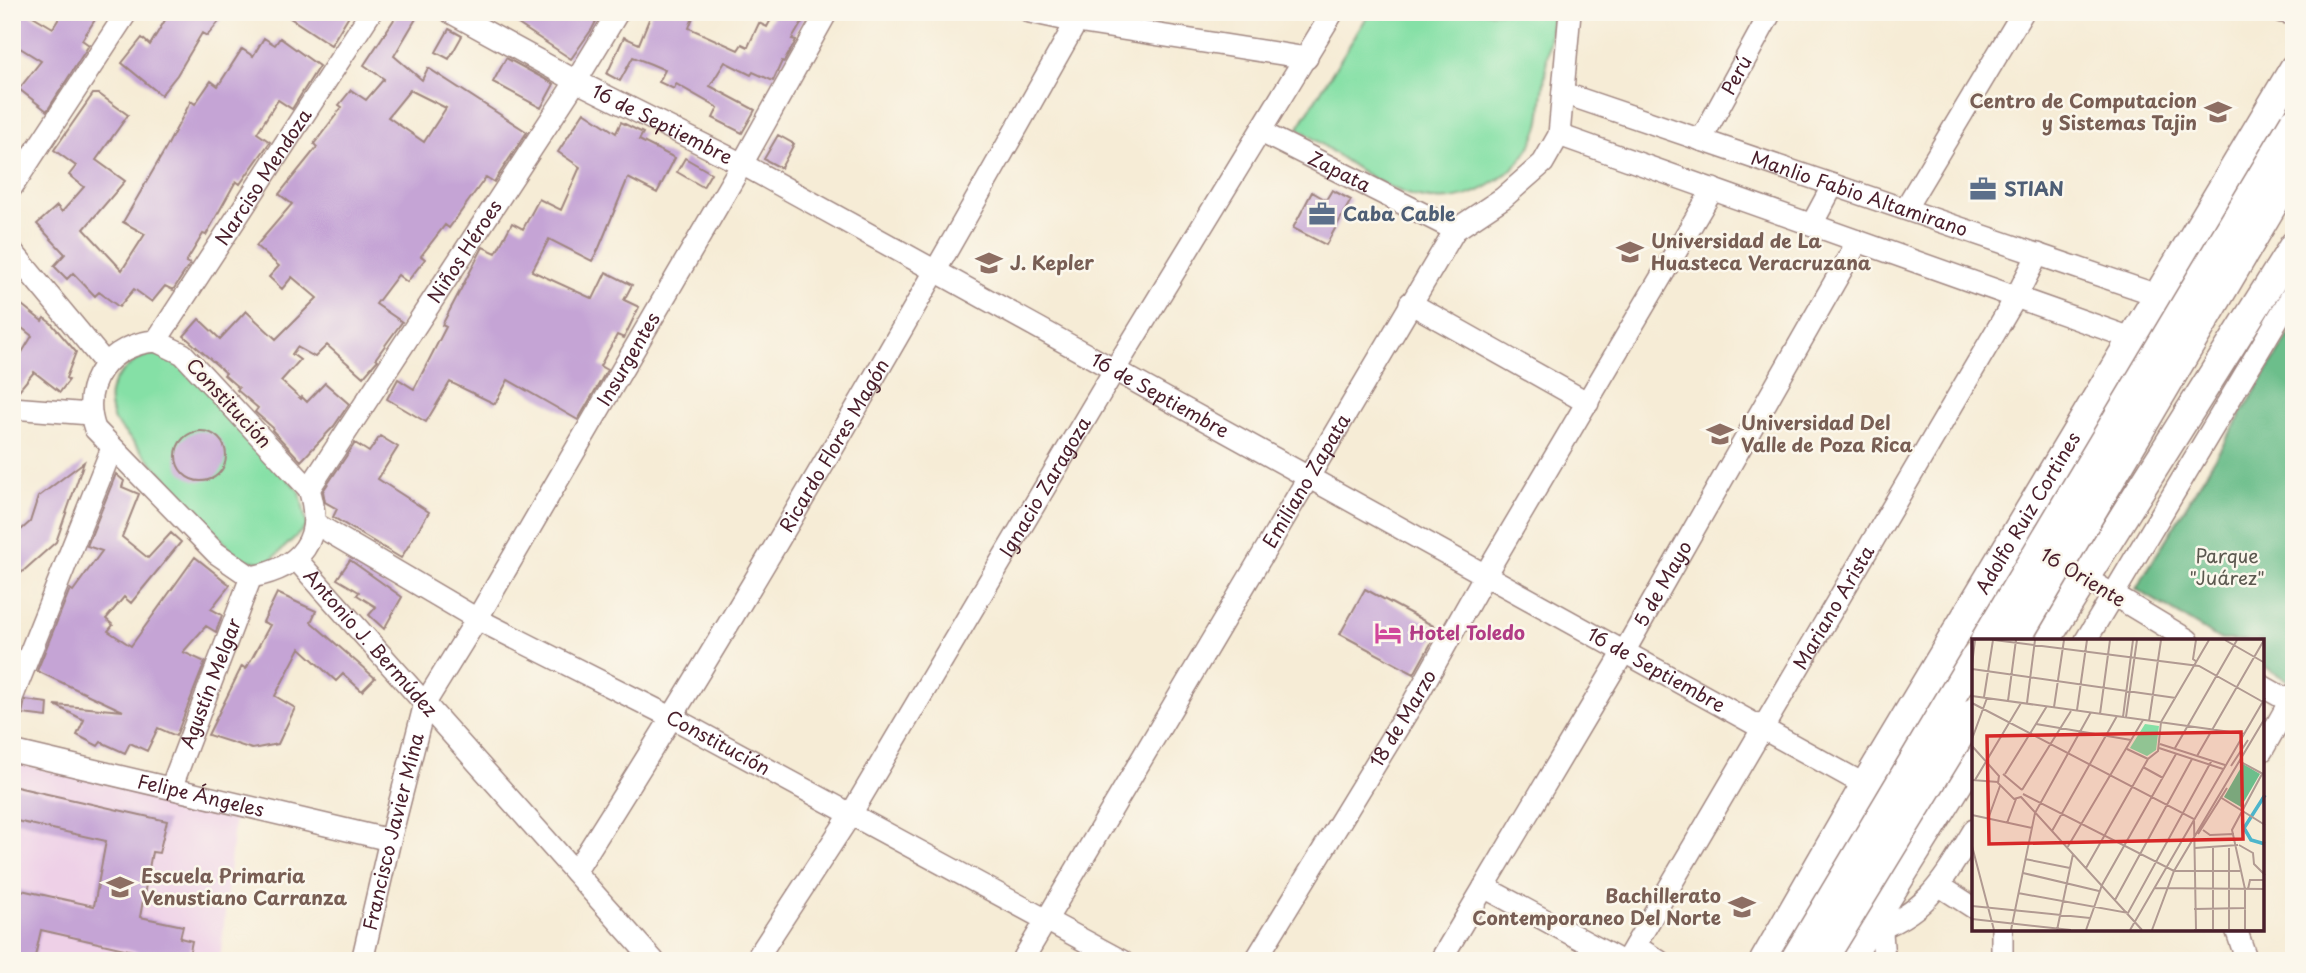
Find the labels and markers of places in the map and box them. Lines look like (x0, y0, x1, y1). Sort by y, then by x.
place label: Centro de Computacion y Sistemas Tajin (1969, 86, 2197, 136)
school or university icon: Centro de Computacion y Sistemas Tajin (2203, 97, 2233, 127)
office icon: STIAN (1968, 174, 1998, 204)
place label: STIAN (2004, 174, 2064, 202)
office icon: Caba Cable (1307, 199, 1337, 229)
place label: Caba Cable (1343, 199, 1455, 227)
place label: Universidad de La Huasteca Veracruzana (1651, 226, 1871, 276)
school or university icon: Universidad de La Huasteca Veracruzana (1615, 237, 1645, 267)
school or university icon: J. Kepler (974, 248, 1004, 278)
place label: J. Kepler (1010, 248, 1094, 276)
place label: Universidad Del Valle de Poza Rica (1741, 408, 1913, 458)
school or university icon: Universidad Del Valle de Poza Rica (1705, 419, 1735, 449)
hotel icon: Hotel Toledo (1373, 618, 1403, 648)
place label: Hotel Toledo (1409, 618, 1525, 646)
place label: Escuela Primaria Venustiano Carranza (141, 861, 347, 911)
school or university icon: Escuela Primaria Venustiano Carranza (105, 872, 135, 902)
place label: Bachillerato Contemporaneo Del Norte (1472, 881, 1721, 931)
school or university icon: Bachillerato Contemporaneo Del Norte (1727, 892, 1757, 922)

